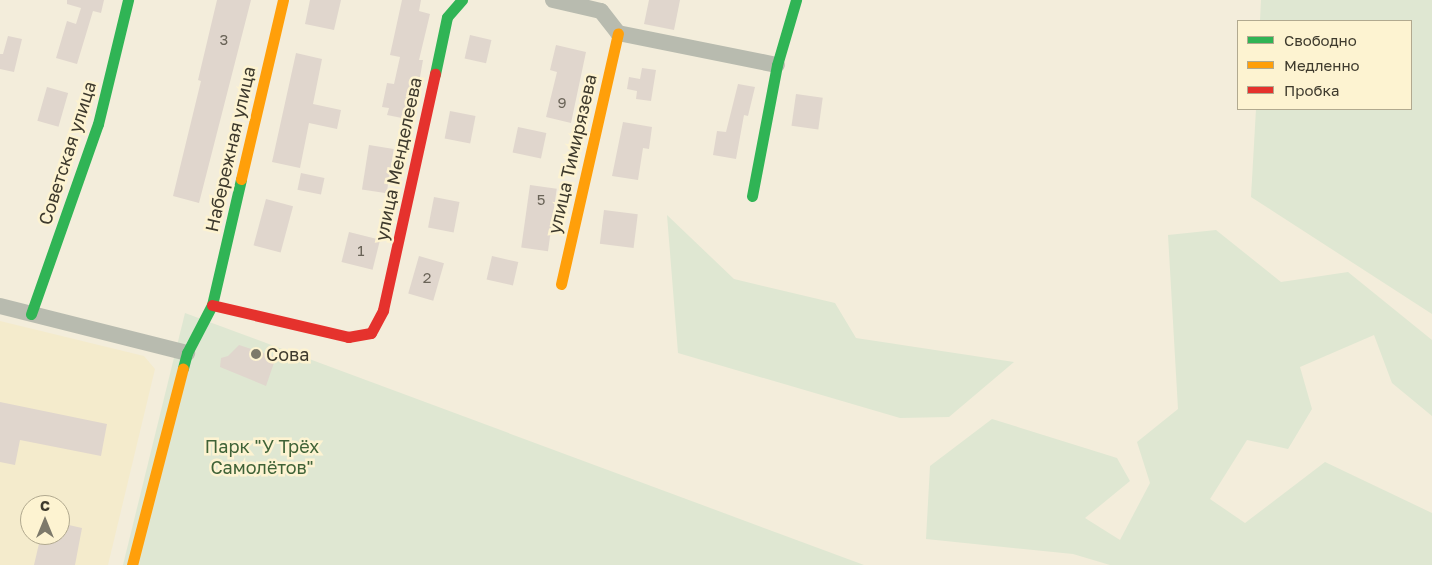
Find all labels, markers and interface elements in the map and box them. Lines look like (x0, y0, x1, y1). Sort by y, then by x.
legend (1237, 20, 1412, 110)
house number: 3 (220, 31, 228, 49)
text: Свободно (1284, 31, 1357, 49)
text: Медленно (1284, 56, 1360, 74)
street label: Набережная улица (200, 64, 260, 234)
street label: улица Тимирязева (543, 72, 601, 236)
street label: улица Менделеева (370, 75, 426, 243)
street label: Советская улица (34, 78, 100, 228)
text: Пробка (1284, 81, 1339, 99)
house number: 9 (557, 94, 567, 112)
house number: 5 (537, 191, 545, 209)
house number: 1 (357, 242, 365, 260)
house number: 2 (423, 269, 431, 287)
place label: Сова (266, 343, 309, 365)
marker: Сова (250, 348, 262, 360)
park label: Парк "У Трёх Самолётов" (205, 436, 319, 478)
north arrow (20, 495, 70, 545)
text: С (40, 497, 50, 514)

